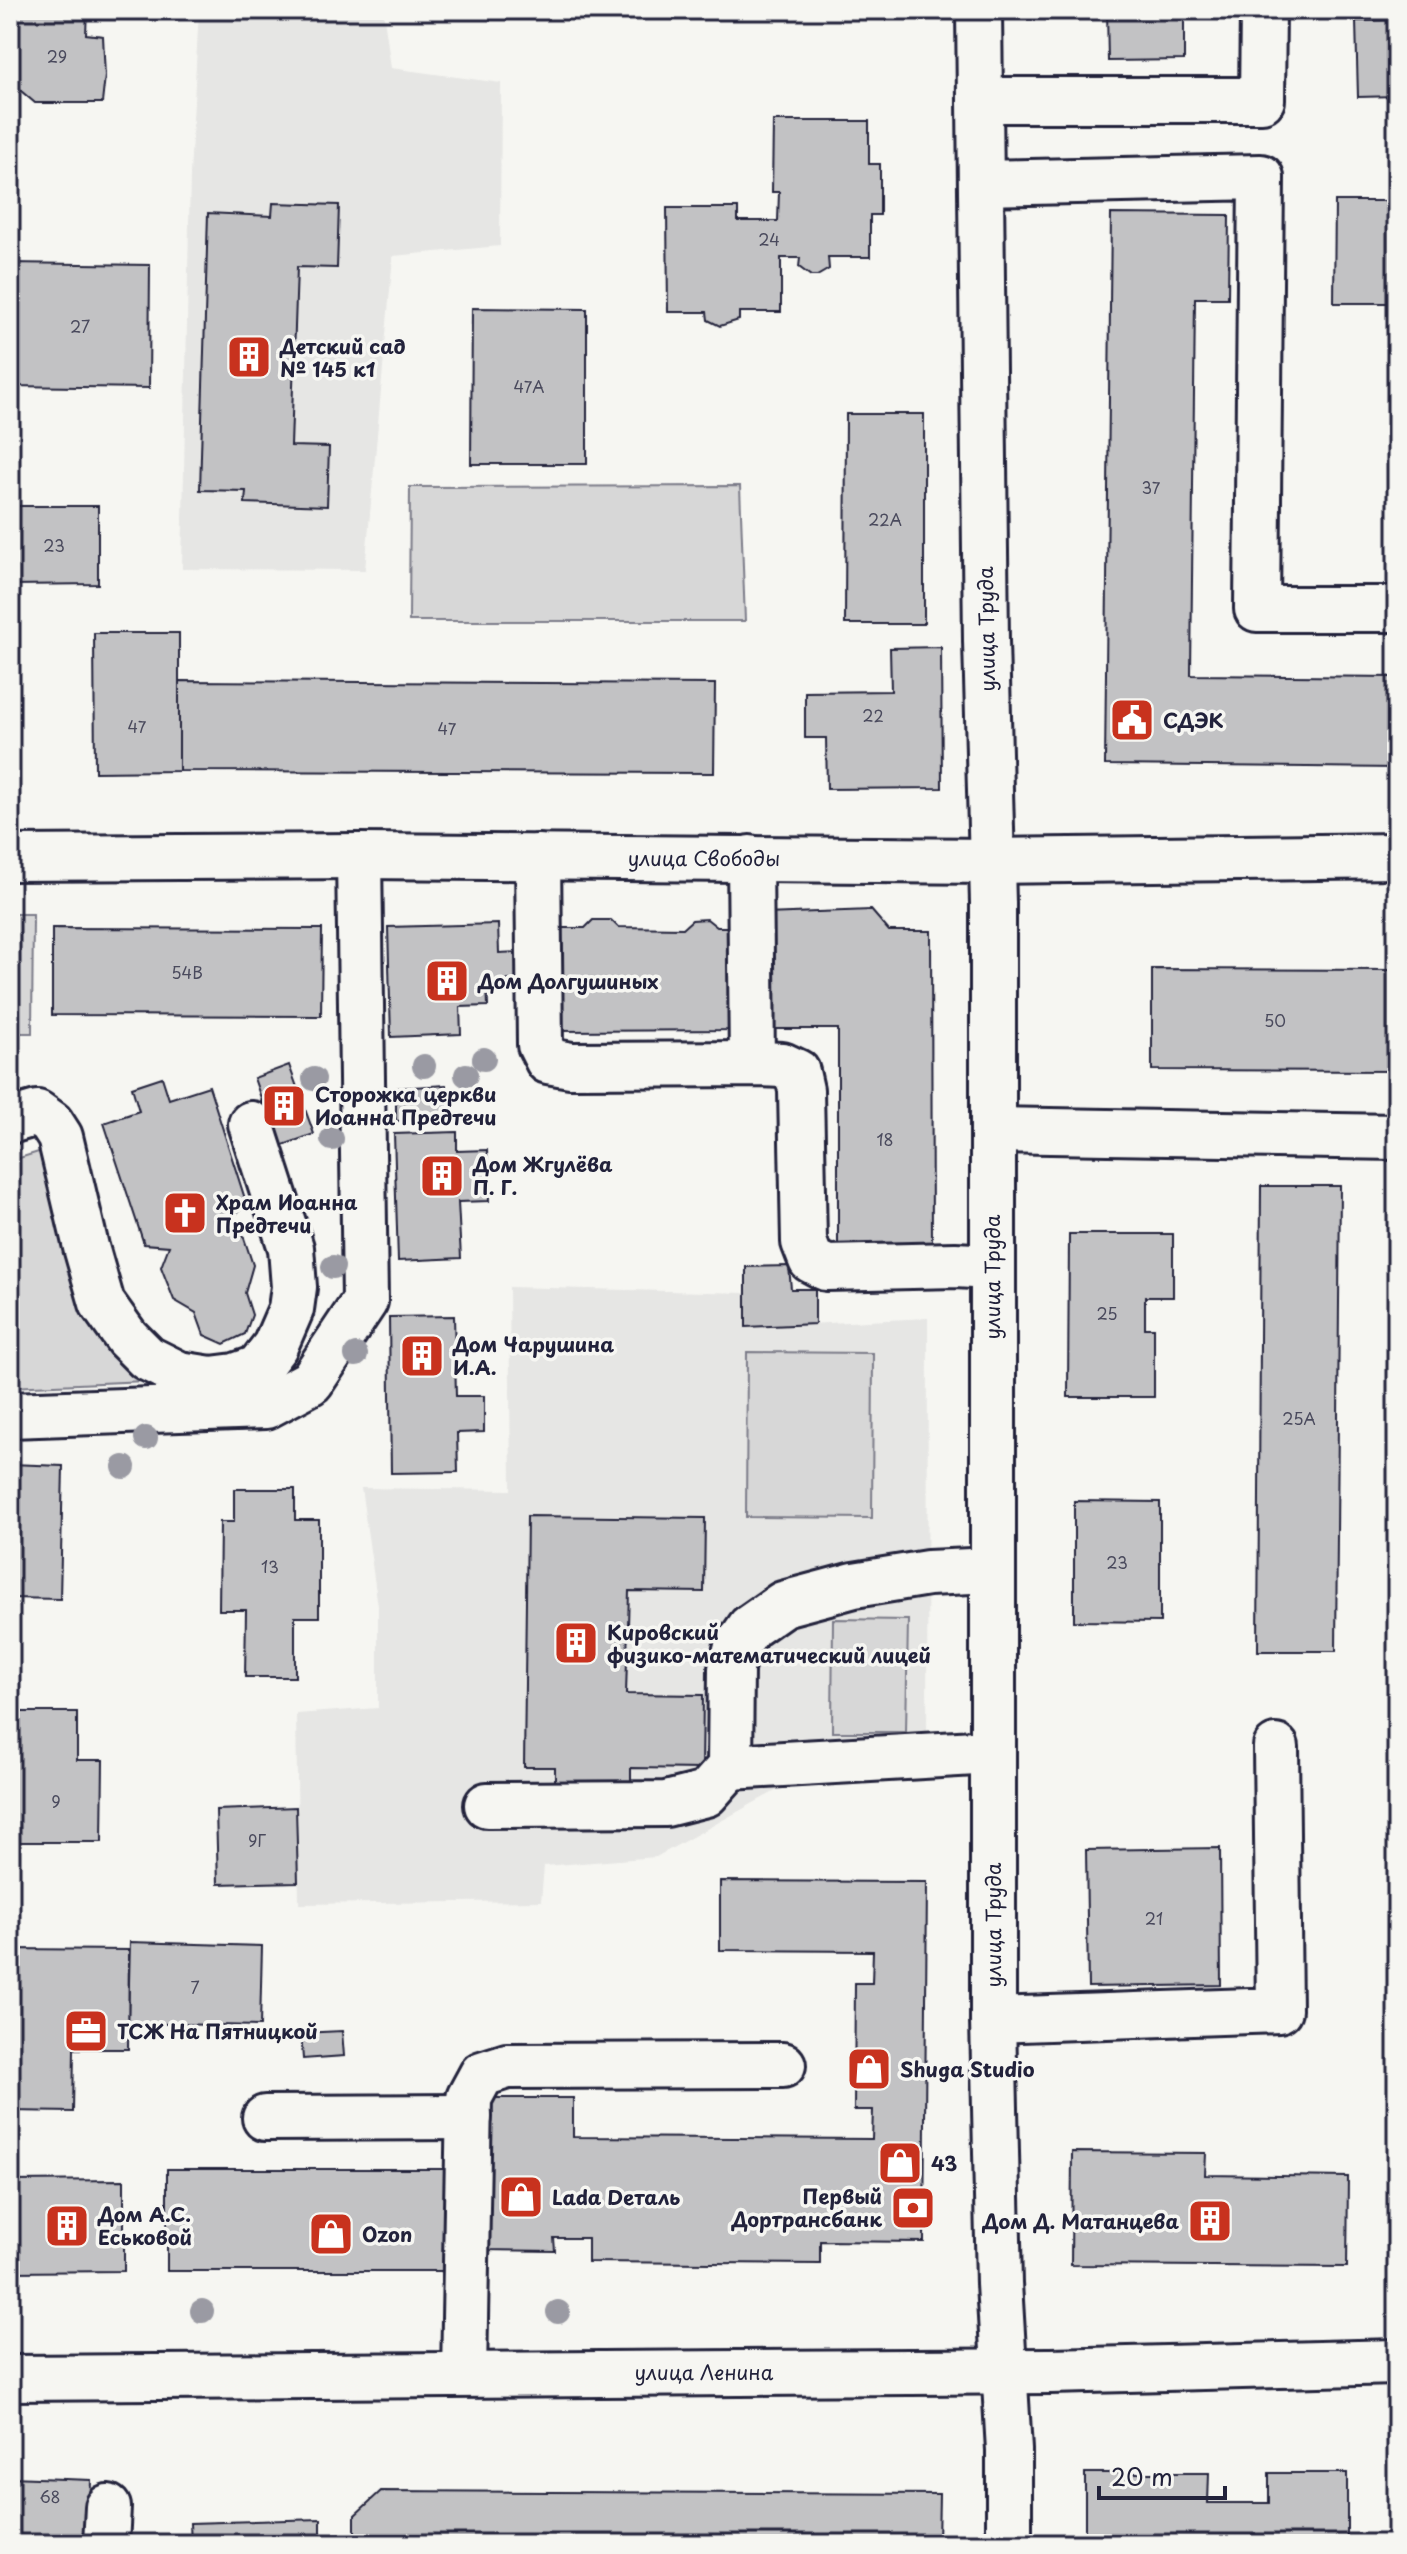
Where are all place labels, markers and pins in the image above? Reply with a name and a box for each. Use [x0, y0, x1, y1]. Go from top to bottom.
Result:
place label: Детский сад № 145 к1 [279, 331, 405, 384]
building icon: Детский сад № 145 к1 [225, 333, 273, 381]
public building icon: СДЭК [1108, 696, 1156, 744]
place label: СДЭК [1163, 705, 1224, 735]
building icon: Дом Долгушиных [423, 957, 471, 1005]
place label: Дом Долгушиных [477, 966, 659, 996]
place label: Сторожка церкви Иоанна Предтечи [315, 1079, 497, 1132]
building icon: Сторожка церкви Иоанна Предтечи [260, 1082, 308, 1130]
place label: Дом Жгулёва П. Г. [472, 1149, 613, 1202]
building icon: Дом Жгулёва П. Г. [418, 1152, 466, 1200]
place label: Храм Иоанна Предтечи [216, 1187, 358, 1240]
church icon: Храм Иоанна Предтечи [161, 1189, 209, 1237]
place label: Дом Чарушина И.А. [452, 1329, 614, 1382]
building icon: Дом Чарушина И.А. [398, 1332, 446, 1380]
place label: Кировский физико-математический лицей [607, 1617, 931, 1670]
building icon: Кировский физико-математический лицей [552, 1619, 600, 1667]
office icon: ТСЖ На Пятницкой [62, 2007, 110, 2055]
place label: ТСЖ На Пятницкой [117, 2016, 318, 2046]
shop icon: Shuga Studio [845, 2045, 893, 2093]
place label: Shuga Studio [900, 2054, 1035, 2084]
shop icon: 43 [876, 2139, 924, 2187]
place label: 43 [931, 2148, 957, 2178]
shop icon: Lada Dеталь [497, 2173, 545, 2221]
place label: Первый Дортрансбанк [731, 2181, 882, 2234]
place label: Lada Dеталь [552, 2182, 680, 2212]
bank icon: Первый Дортрансбанк [889, 2184, 937, 2232]
building icon: Дом Д. Матанцева [1186, 2197, 1234, 2245]
place label: Дом А.С. Еськовой [97, 2199, 192, 2252]
building icon: Дом А.С. Еськовой [43, 2202, 91, 2250]
place label: Дом Д. Матанцева [982, 2206, 1179, 2236]
shop icon: Ozon [307, 2210, 355, 2258]
place label: Ozon [362, 2219, 412, 2249]

